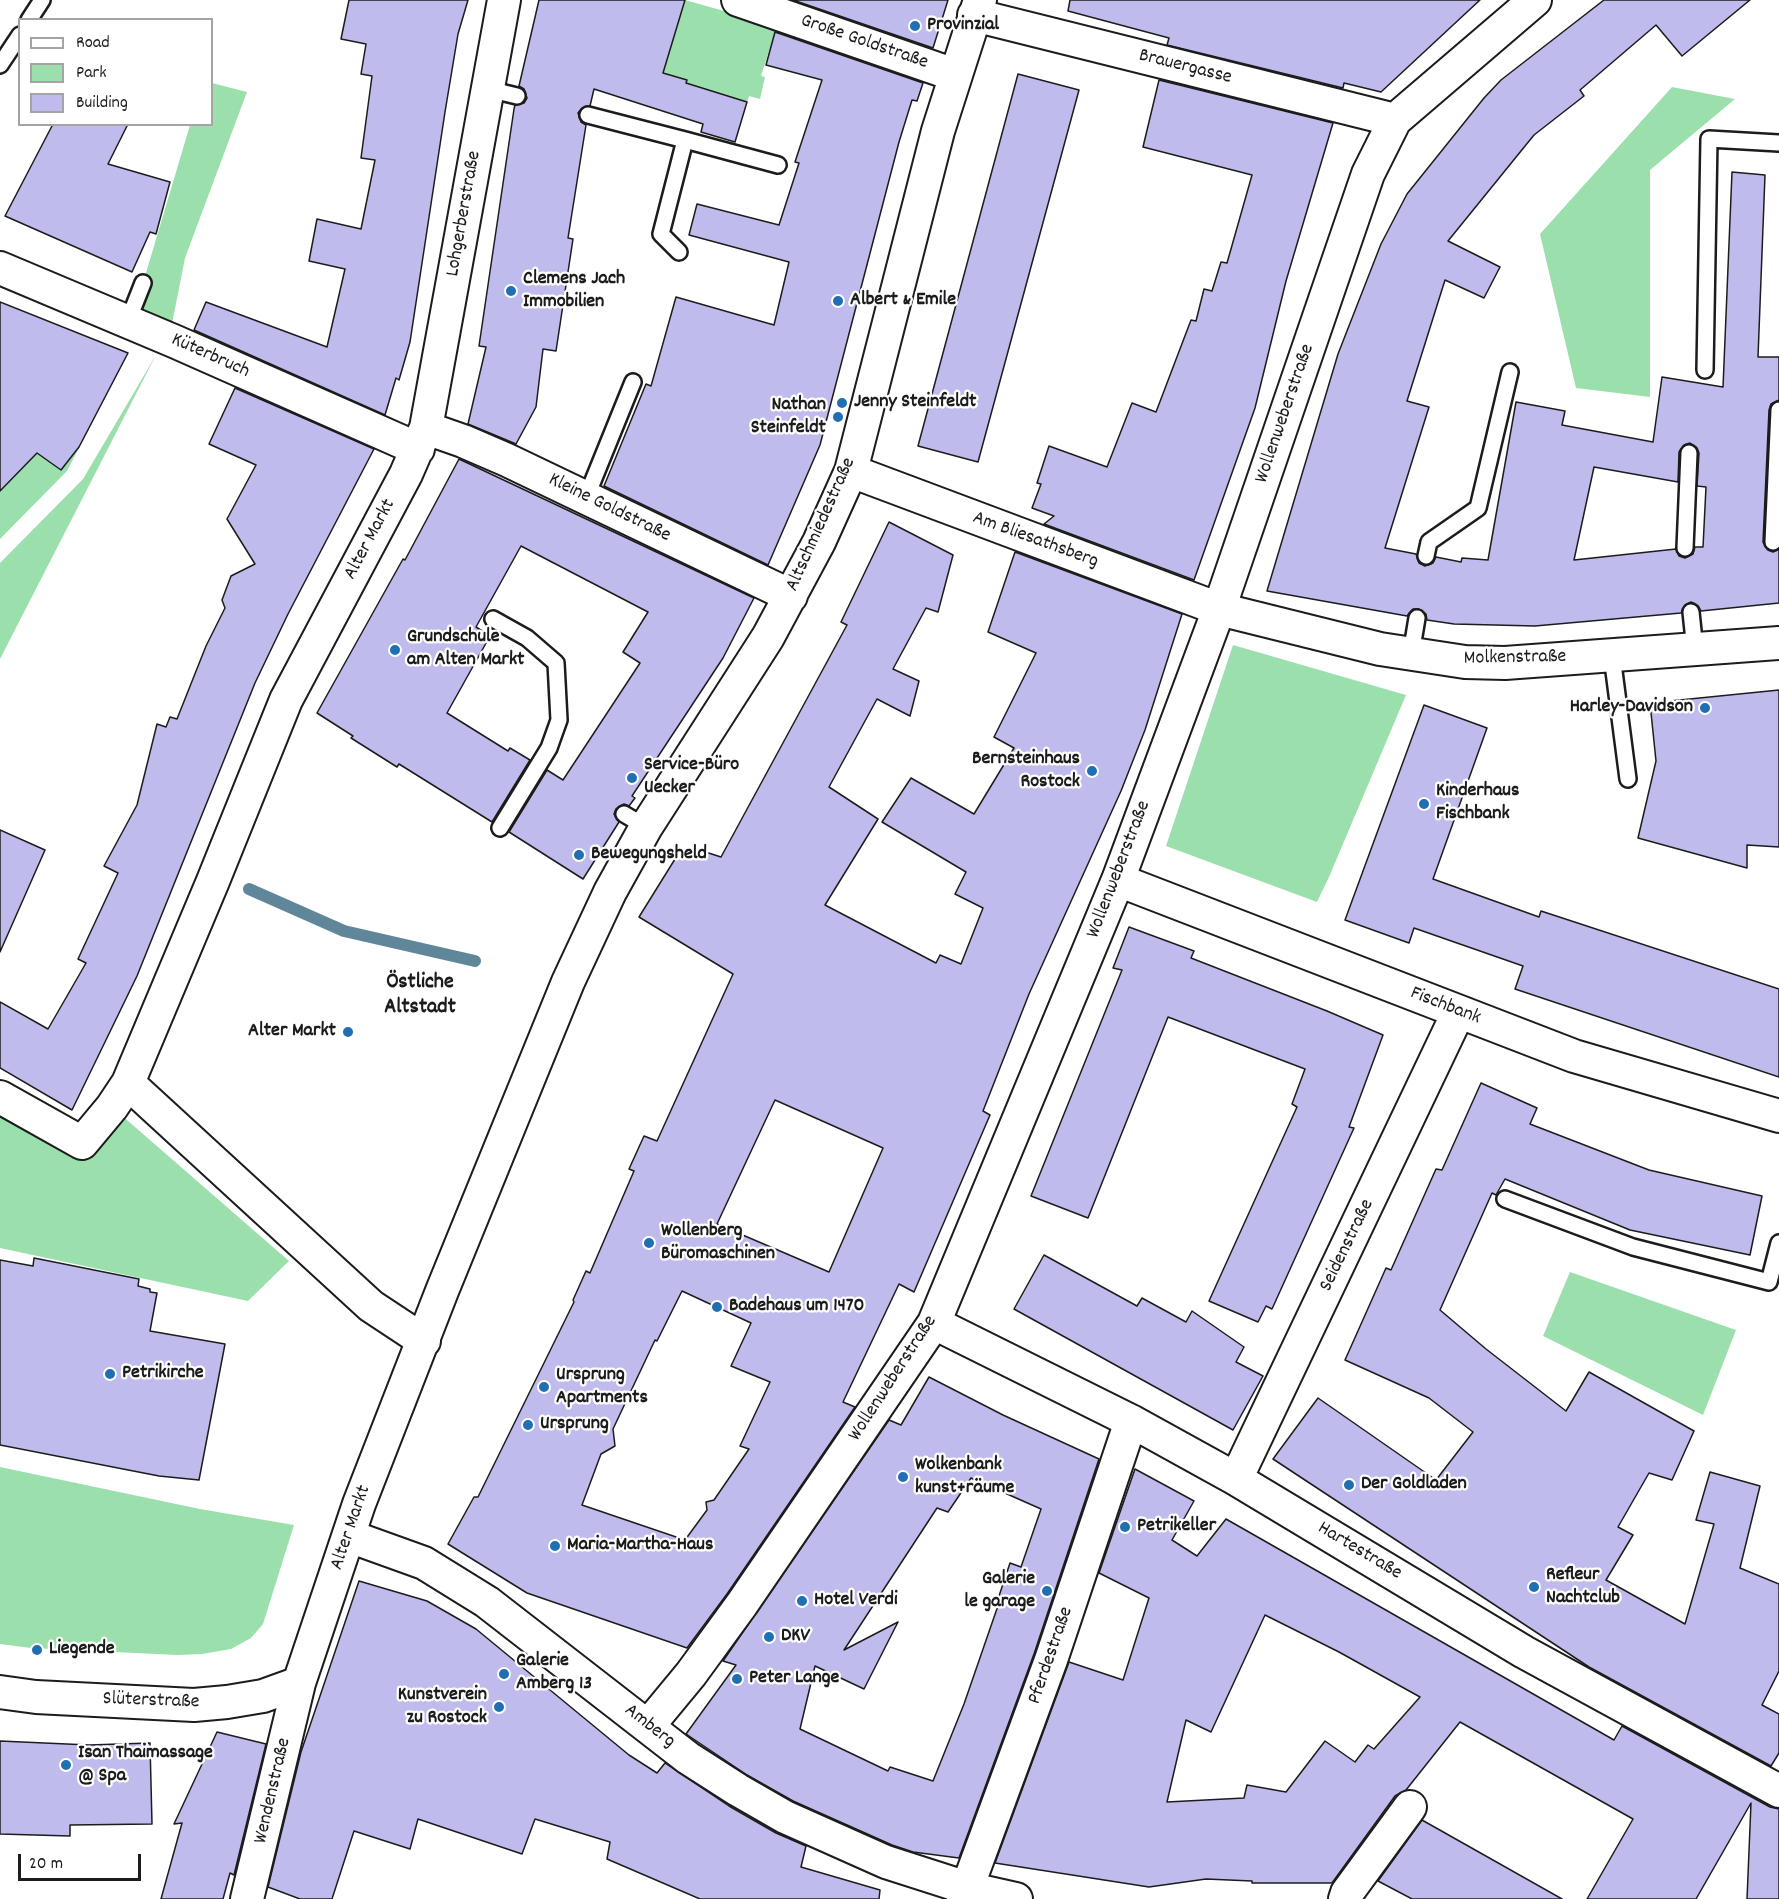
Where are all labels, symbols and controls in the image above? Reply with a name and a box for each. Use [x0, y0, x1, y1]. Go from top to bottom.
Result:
street label: Große Goldstraße [797, 10, 931, 76]
place label: Provinzial [927, 14, 999, 38]
legend [18, 18, 213, 126]
marker: Provinzial [908, 19, 922, 33]
text: Road [76, 31, 110, 56]
street label: Brauergasse [1136, 45, 1234, 91]
text: Park [76, 61, 107, 86]
text: Building [76, 91, 128, 116]
street label: Lohgerberstraße [442, 149, 488, 279]
place label: Clemens Jach Immobilien [523, 268, 625, 315]
marker: Clemens Jach Immobilien [504, 284, 518, 298]
place label: Albert & Emile [850, 289, 956, 313]
marker: Albert & Emile [831, 294, 845, 308]
street label: Küterbruch [167, 329, 253, 385]
street label: Wollenweberstraße [1251, 341, 1321, 487]
place label: Jenny Steinfeldt [854, 391, 976, 415]
place label: Nathan Steinfeldt [751, 394, 826, 441]
marker: Jenny Steinfeldt [835, 396, 849, 410]
marker: Nathan Steinfeldt [831, 410, 845, 424]
street label: Altschmiedestraße [782, 454, 862, 596]
street label: Kleine Goldstraße [544, 469, 674, 549]
street label: Alter Markt [340, 496, 402, 584]
street label: Am Bliesathsberg [969, 507, 1101, 575]
place label: Grundschule am Alten Markt [407, 626, 524, 673]
marker: Grundschule am Alten Markt [388, 643, 402, 657]
street label: Molkenstraße [1464, 646, 1566, 672]
place label: Harley-Davidson [1570, 696, 1693, 720]
marker: Harley-Davidson [1698, 701, 1712, 715]
place label: Bernsteinhaus Rostock [972, 748, 1080, 795]
place label: Service-Büro Uecker [644, 754, 739, 801]
marker: Bernsteinhaus Rostock [1085, 764, 1099, 778]
marker: Service-Büro Uecker [625, 771, 639, 785]
place label: Kinderhaus Fischbank [1436, 780, 1519, 827]
marker: Kinderhaus Fischbank [1417, 797, 1431, 811]
street label: Wollenweberstraße [1083, 798, 1157, 942]
place label: Bewegungsheld [591, 843, 707, 867]
marker: Bewegungsheld [572, 848, 586, 862]
district label: Östliche Altstadt [384, 971, 456, 1022]
street label: Fischbank [1406, 983, 1484, 1031]
place label: Alter Markt [248, 1020, 336, 1044]
marker: Alter Markt [341, 1025, 355, 1039]
street label: Seidenstraße [1315, 1196, 1381, 1296]
place label: Wollenberg Büromaschinen [661, 1220, 775, 1267]
marker: Wollenberg Büromaschinen [642, 1236, 656, 1250]
place label: Badehaus um 1470 [729, 1295, 864, 1319]
marker: Badehaus um 1470 [710, 1300, 724, 1314]
street label: Wollenweberstraße [844, 1311, 944, 1447]
place label: Petrikirche [122, 1362, 204, 1386]
place label: Ursprung Apartments [556, 1364, 648, 1411]
marker: Petrikirche [103, 1367, 117, 1381]
marker: Ursprung Apartments [537, 1380, 551, 1394]
place label: Ursprung [540, 1413, 609, 1437]
marker: Ursprung [521, 1418, 535, 1432]
place label: Wolkenbank kunst+räume [915, 1454, 1014, 1501]
marker: Wolkenbank kunst+räume [896, 1470, 910, 1484]
place label: Der Goldladen [1361, 1473, 1467, 1497]
marker: Der Goldladen [1342, 1478, 1356, 1492]
street label: Alter Markt [326, 1483, 378, 1573]
place label: Petrikeller [1137, 1515, 1216, 1539]
street label: Hartestraße [1312, 1517, 1406, 1587]
marker: Petrikeller [1118, 1520, 1132, 1534]
place label: Maria-Martha-Haus [567, 1534, 713, 1558]
marker: Maria-Martha-Haus [548, 1539, 562, 1553]
place label: Refleur Nachtclub [1546, 1564, 1620, 1611]
place label: Galerie le garage [964, 1568, 1035, 1615]
marker: Refleur Nachtclub [1527, 1580, 1541, 1594]
marker: Galerie le garage [1040, 1584, 1054, 1598]
place label: Hotel Verdi [814, 1589, 898, 1613]
marker: Hotel Verdi [795, 1594, 809, 1608]
street label: Pferdestraße [1024, 1604, 1080, 1708]
place label: DKV [781, 1625, 810, 1649]
marker: DKV [762, 1630, 776, 1644]
place label: Liegende [49, 1638, 115, 1662]
marker: Liegende [30, 1643, 44, 1657]
place label: Galerie Amberg 13 [516, 1650, 592, 1697]
marker: Galerie Amberg 13 [497, 1667, 511, 1681]
place label: Peter Lange [749, 1667, 839, 1691]
marker: Peter Lange [730, 1672, 744, 1686]
place label: Kunstverein zu Rostock [398, 1684, 487, 1731]
street label: Slüterstraße [102, 1688, 200, 1716]
marker: Kunstverein zu Rostock [492, 1700, 506, 1714]
street label: Amberg [619, 1700, 679, 1754]
street label: Wendenstraße [250, 1736, 298, 1846]
place label: Isan Thaimassage @ Spa [78, 1742, 213, 1789]
marker: Isan Thaimassage @ Spa [59, 1758, 73, 1772]
scale bar [21, 1842, 144, 1880]
text: 20 m [29, 1852, 63, 1877]

